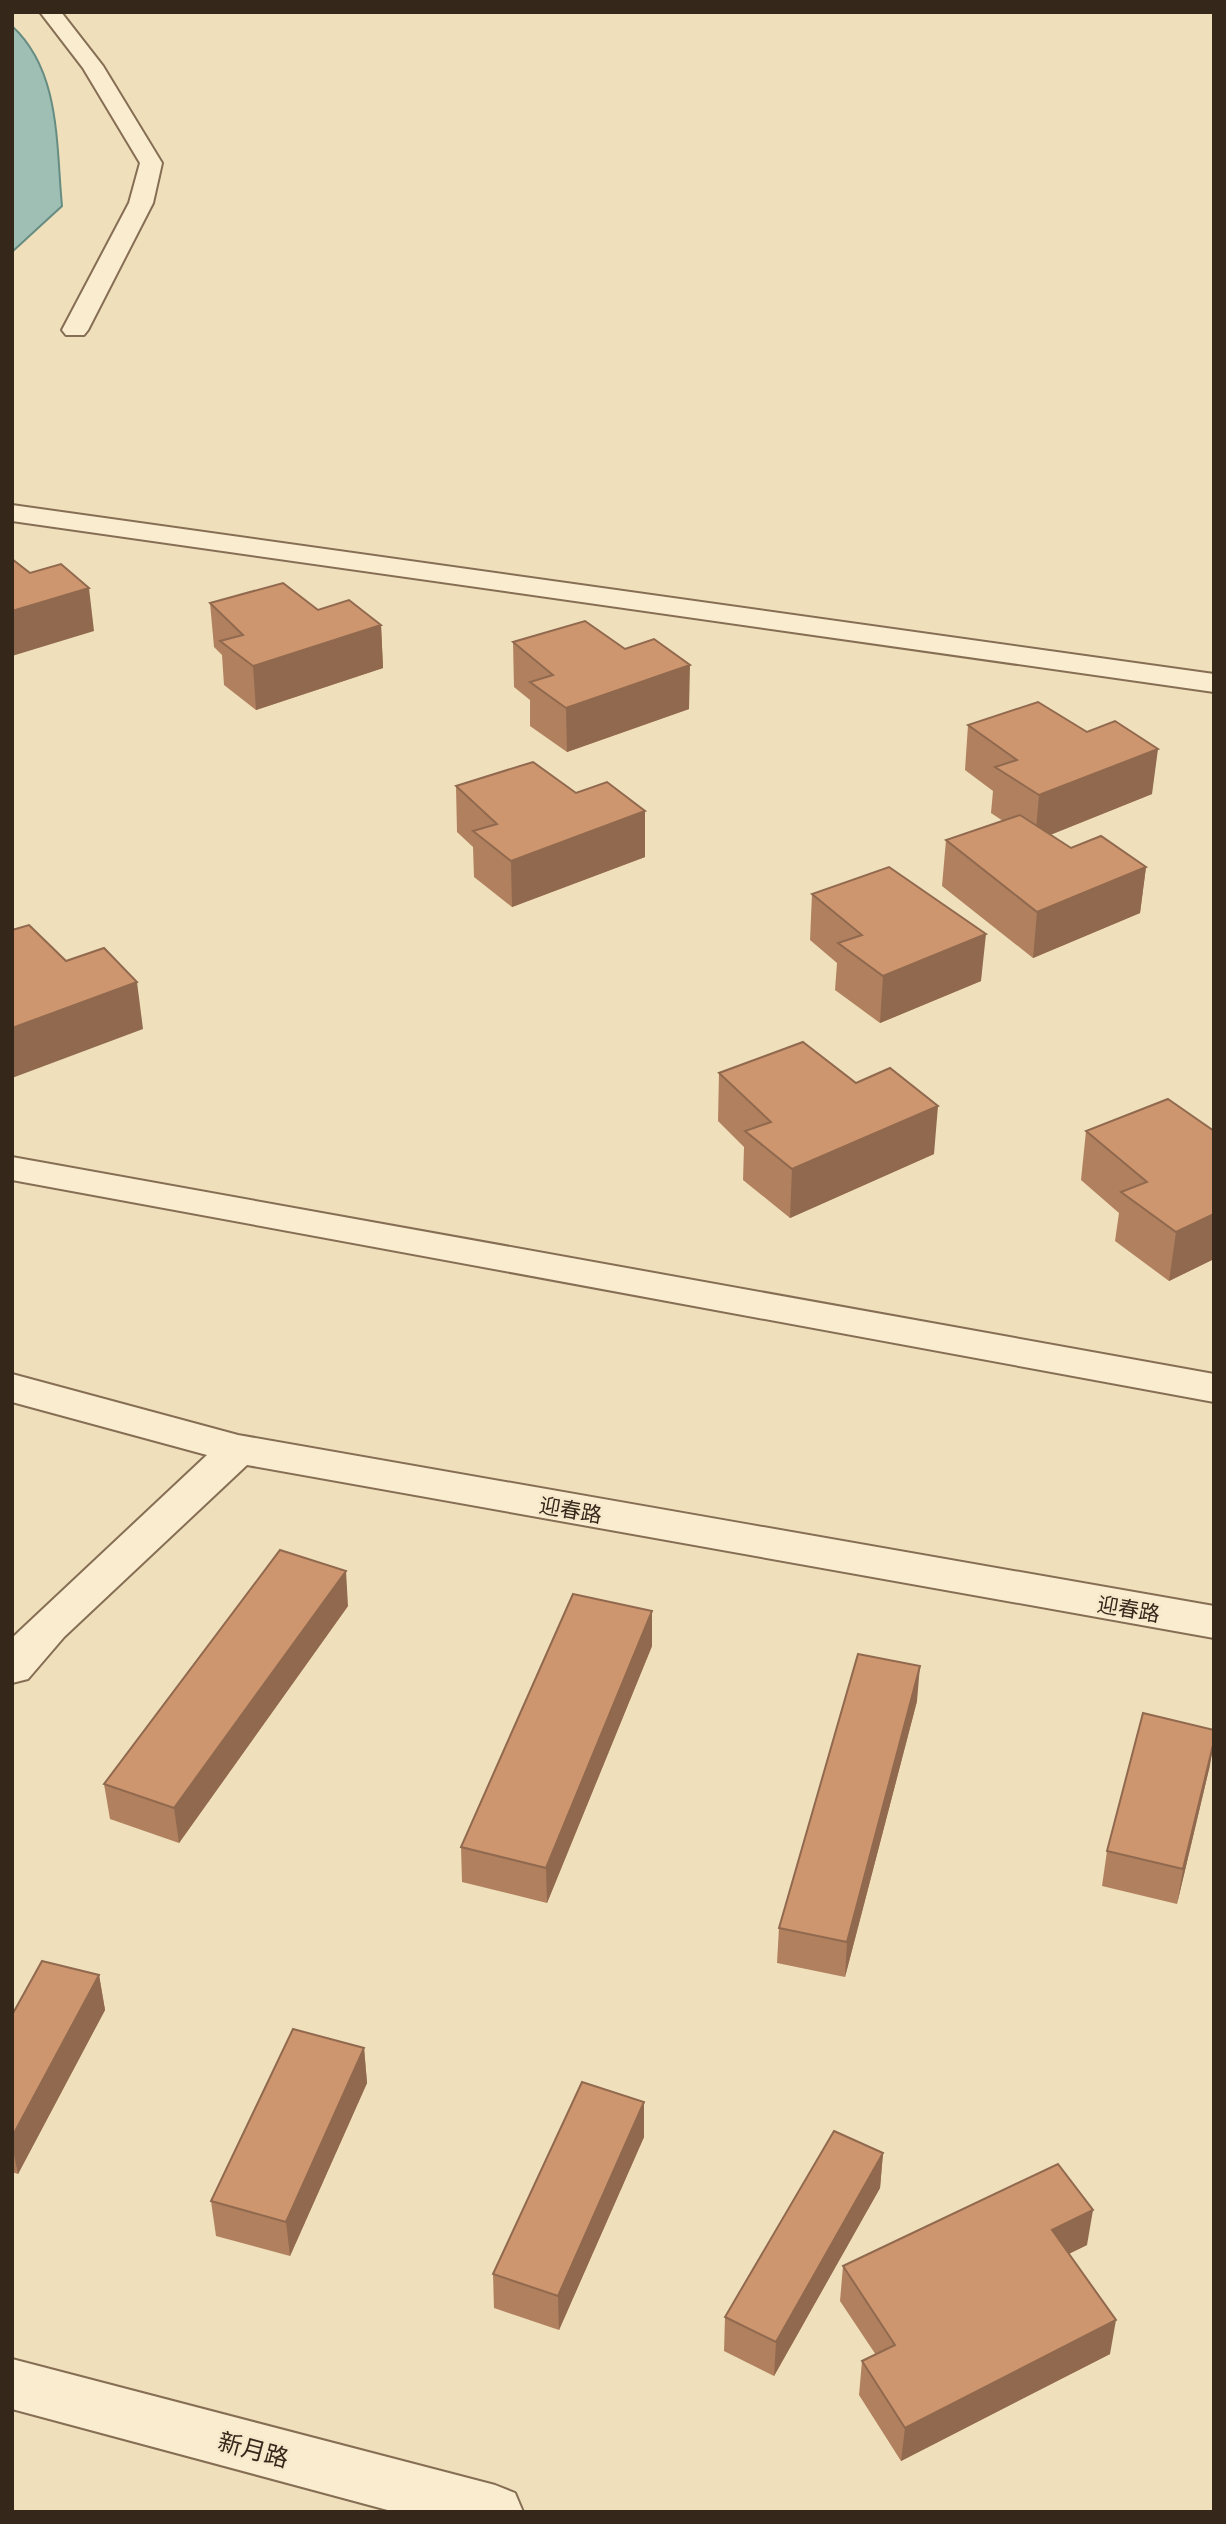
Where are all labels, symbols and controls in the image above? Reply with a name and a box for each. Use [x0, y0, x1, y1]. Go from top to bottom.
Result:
street label: 迎春路 [537, 1487, 605, 1529]
street label: 迎春路 [1095, 1586, 1163, 1628]
street label: 新月路 [215, 2422, 293, 2474]

